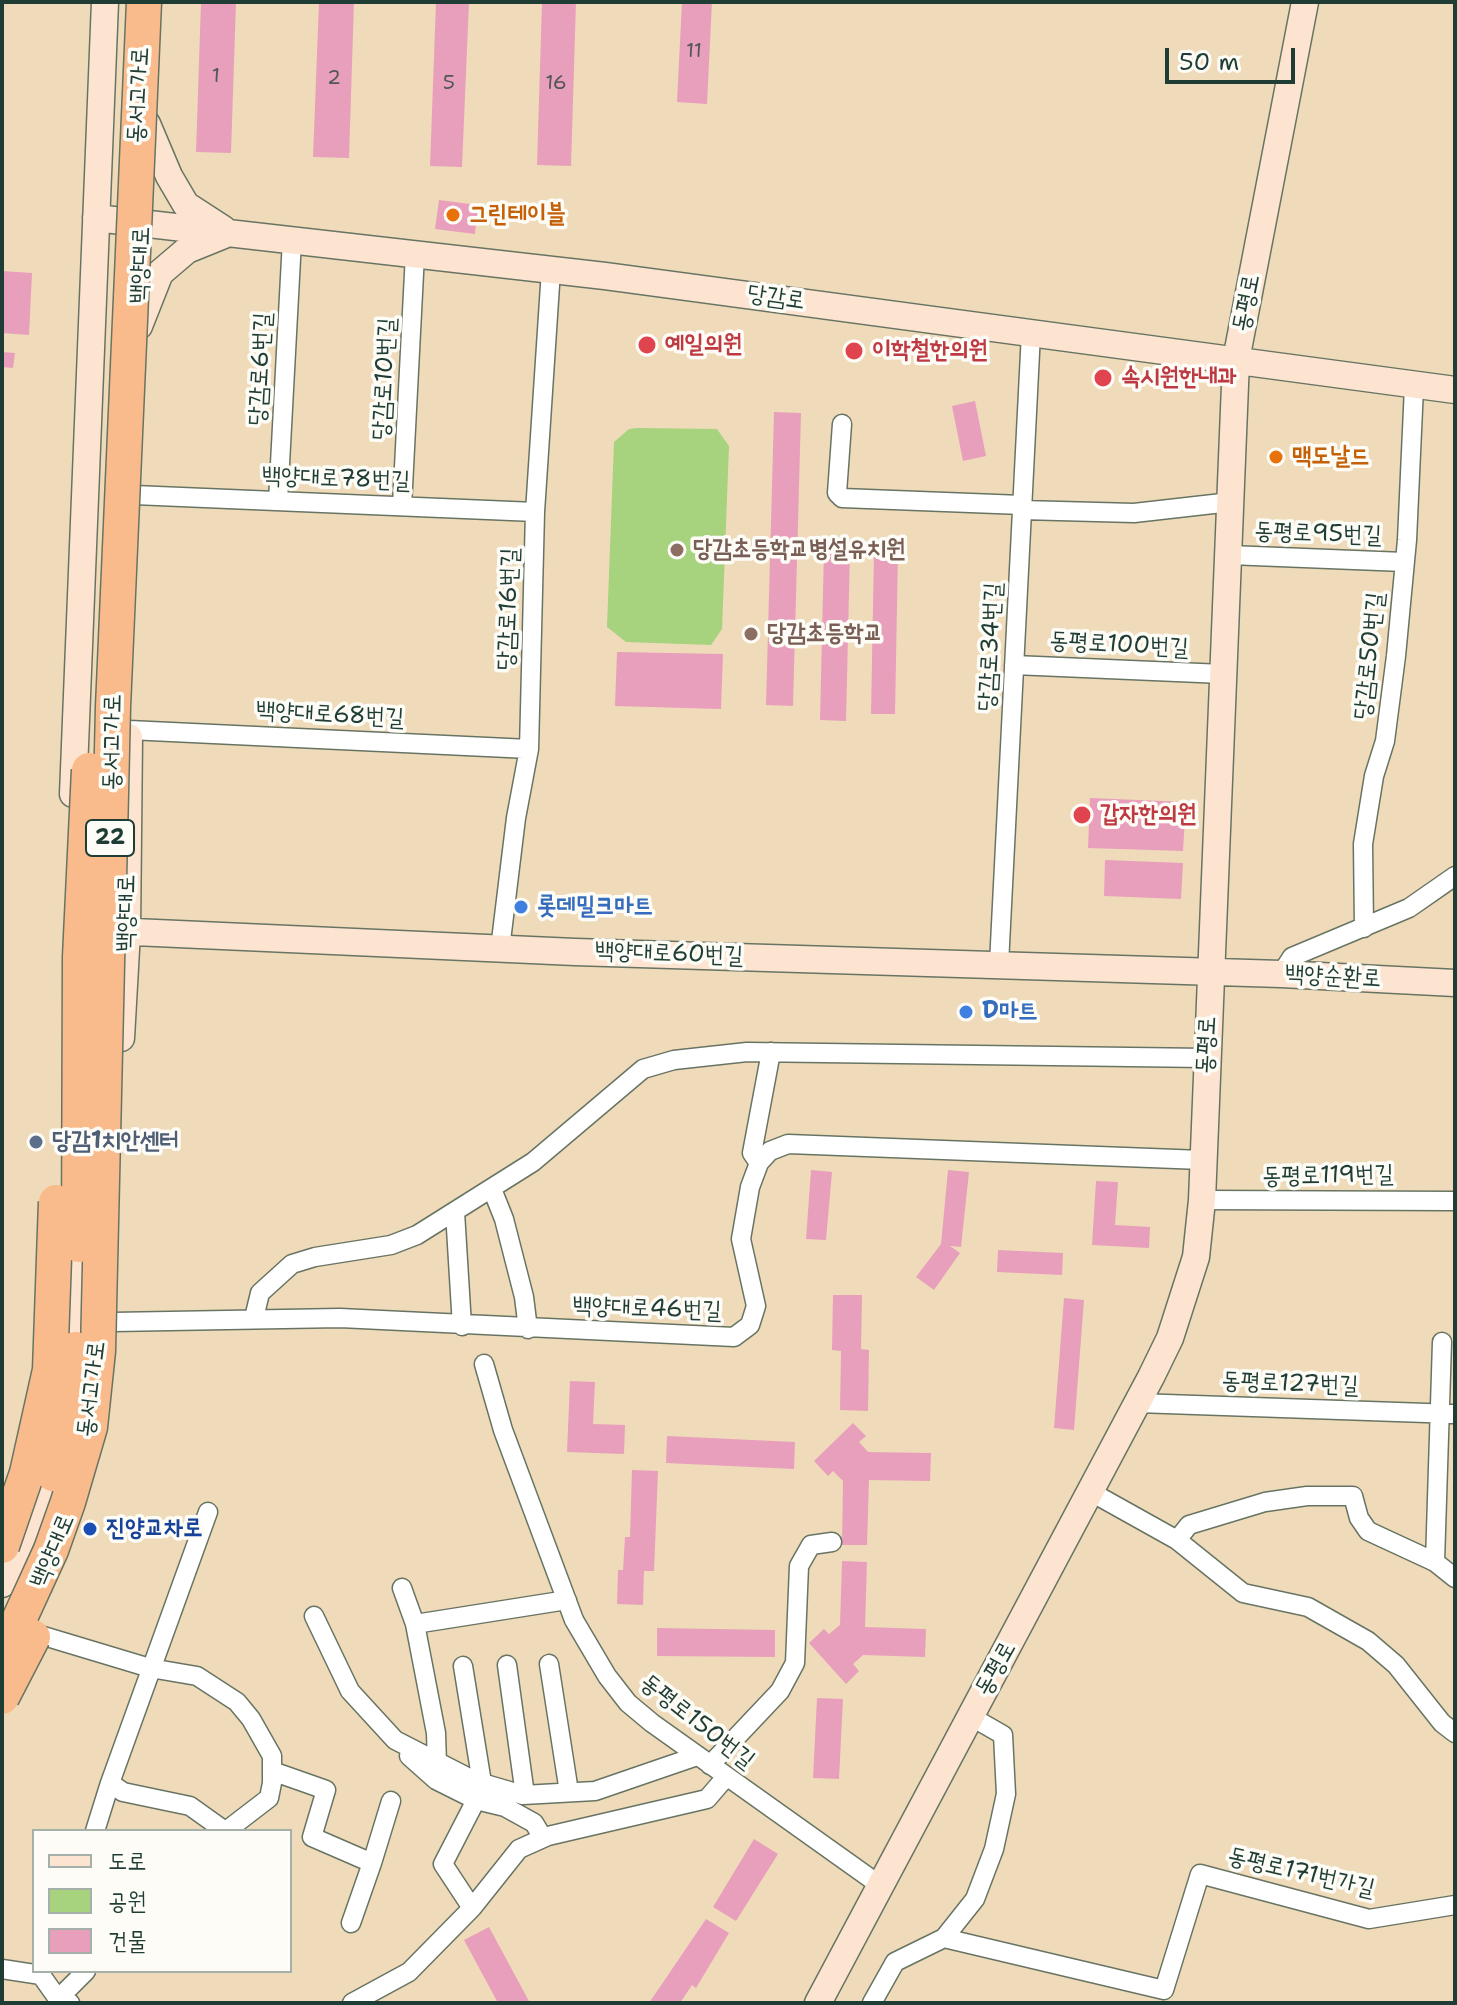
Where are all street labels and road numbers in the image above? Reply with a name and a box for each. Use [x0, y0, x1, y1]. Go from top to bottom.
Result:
street label: 동서고가로 [122, 46, 156, 144]
street label: 백양대로 [125, 226, 157, 304]
street label: 동평로 [1227, 272, 1267, 334]
street label: 당감로 [745, 280, 807, 316]
street label: 당감로6번길 [244, 312, 278, 426]
street label: 당감로10번길 [367, 317, 403, 441]
street label: 백양대로78번길 [261, 462, 411, 496]
street label: 동평로95번길 [1254, 517, 1382, 551]
street label: 당감로16번길 [492, 547, 526, 671]
street label: 당감로34번길 [973, 582, 1009, 712]
street label: 당감로50번길 [1349, 591, 1391, 721]
street label: 동평로100번길 [1049, 627, 1189, 663]
street label: 동서고가로 [98, 693, 128, 791]
street label: 백양대로68번길 [255, 697, 405, 733]
road number: 22 [86, 820, 134, 856]
street label: 백양대로 [112, 874, 142, 952]
street label: 백양대로60번길 [594, 937, 744, 971]
street label: 백양순환로 [1284, 960, 1382, 994]
street label: 동평로 [1191, 1015, 1223, 1075]
street label: 동평로119번길 [1262, 1160, 1394, 1192]
street label: 백양대로46번길 [572, 1292, 722, 1326]
street label: 동서고가로 [72, 1339, 112, 1439]
street label: 동평로127번길 [1221, 1367, 1359, 1401]
street label: 백양대로 [25, 1510, 81, 1592]
street label: 동평로 [969, 1637, 1023, 1701]
street label: 동평로150번길 [634, 1668, 760, 1776]
street label: 동평로171번가길 [1225, 1842, 1377, 1904]

